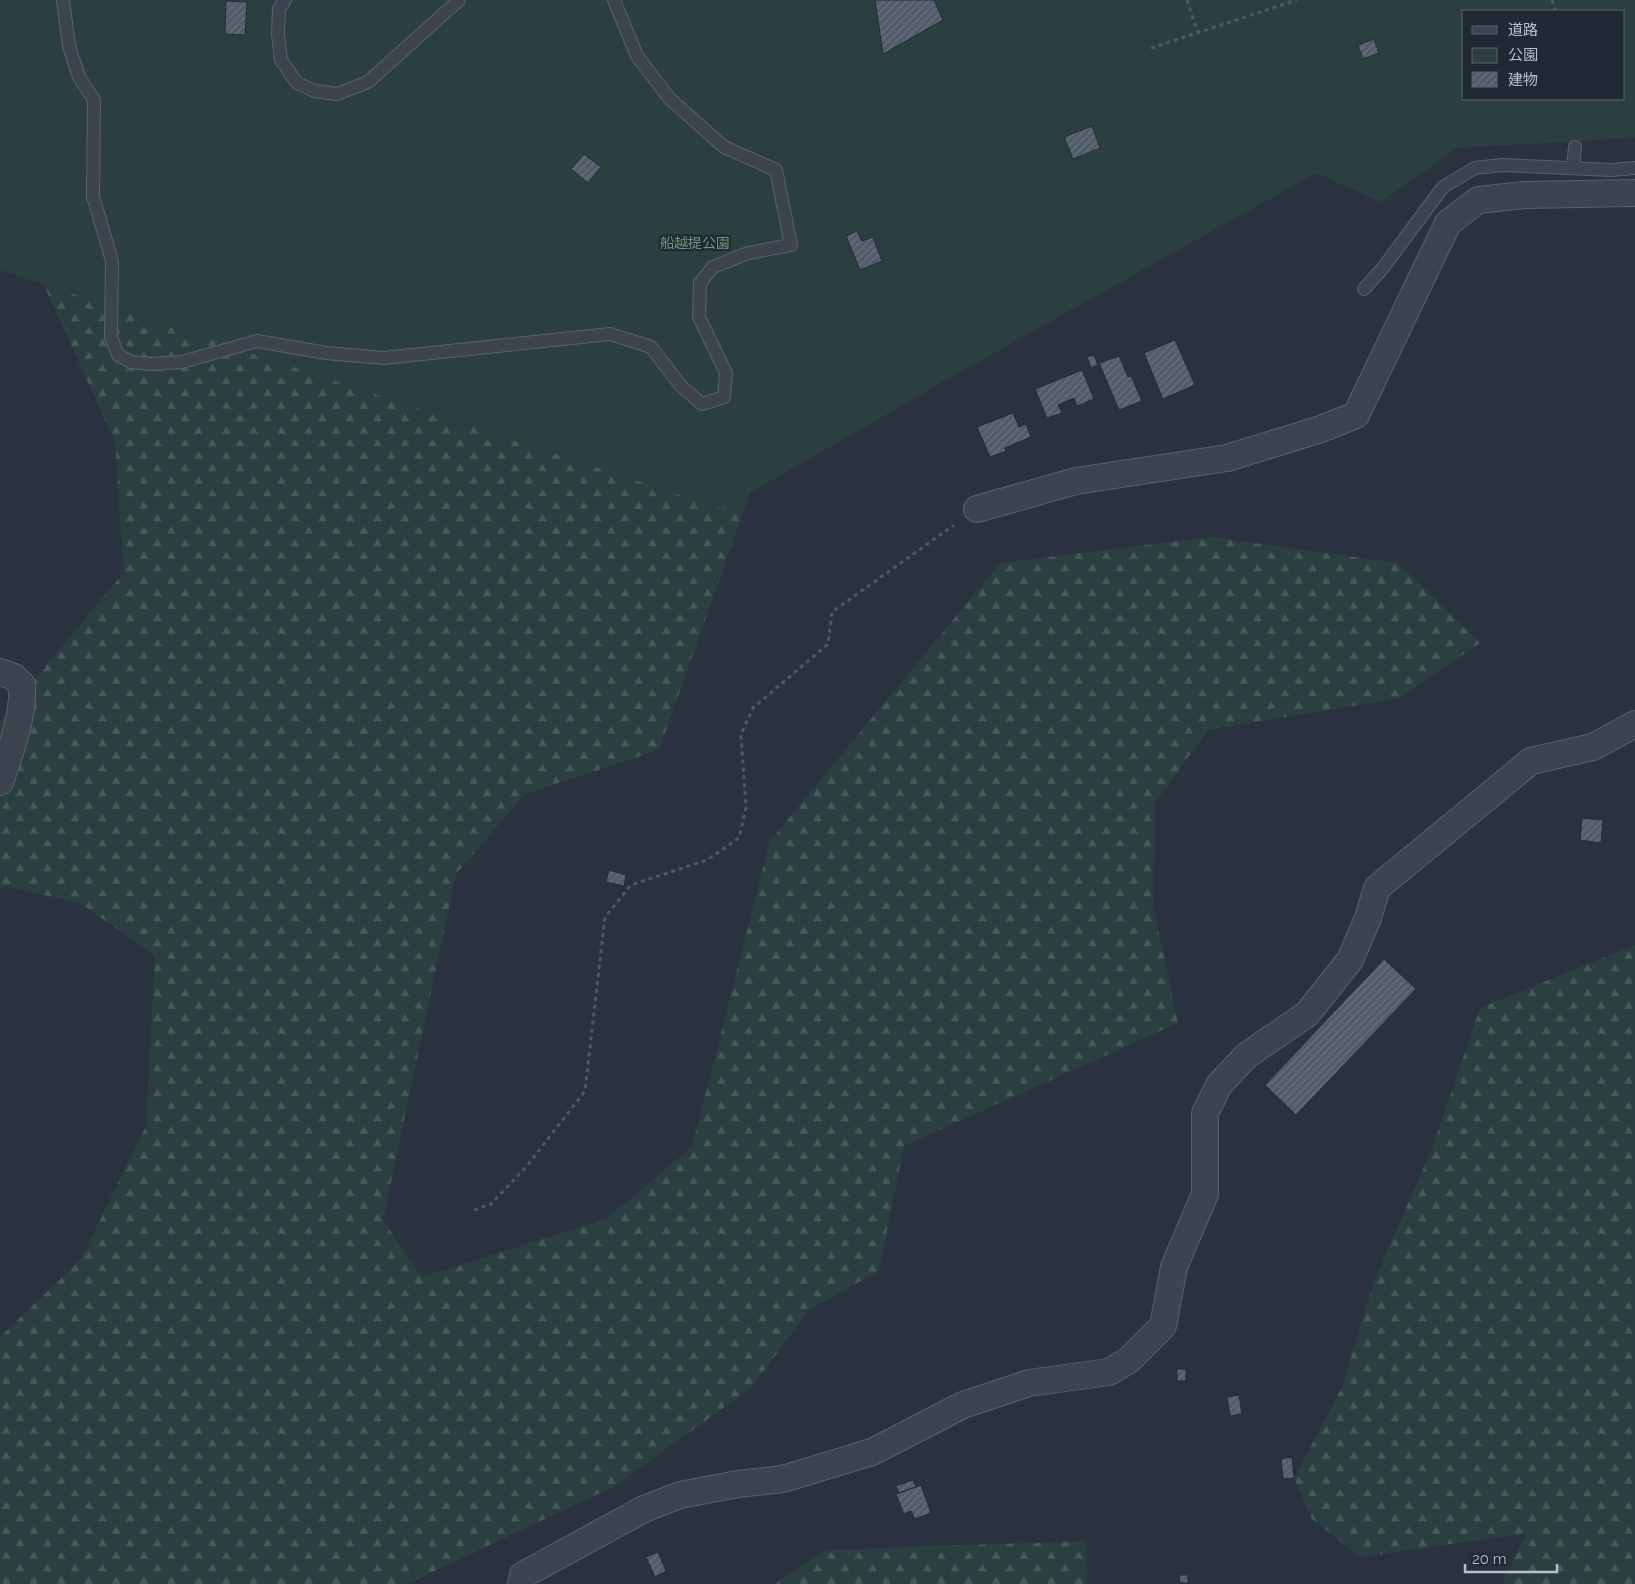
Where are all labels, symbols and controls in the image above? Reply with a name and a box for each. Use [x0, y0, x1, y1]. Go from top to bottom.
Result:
legend [1462, 10, 1625, 100]
text: 道路 [1508, 21, 1538, 39]
text: 公園 [1508, 46, 1538, 64]
text: 建物 [1508, 71, 1538, 89]
park label: 船越提公園 [660, 235, 730, 251]
scale bar [1465, 1542, 1558, 1574]
text: 20 m [1472, 1550, 1507, 1568]

